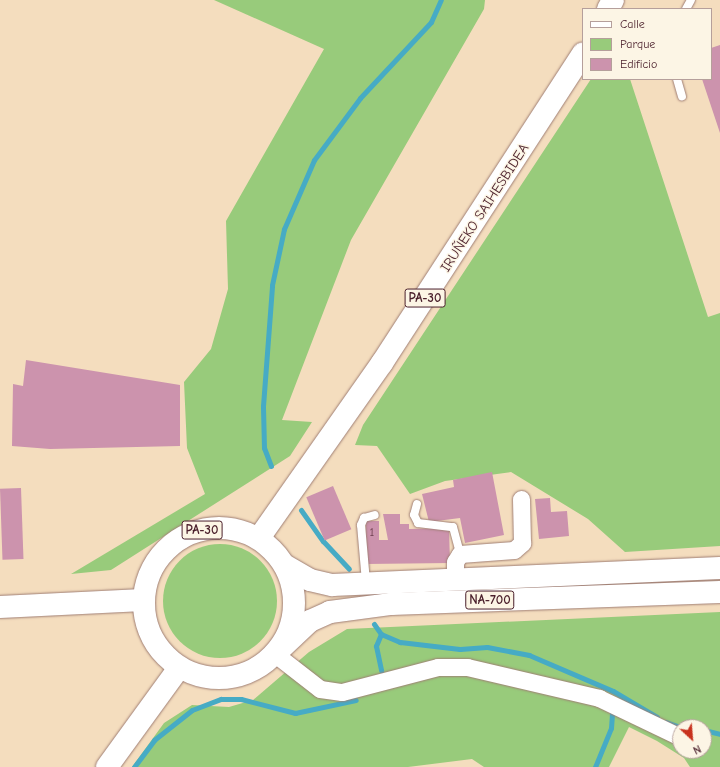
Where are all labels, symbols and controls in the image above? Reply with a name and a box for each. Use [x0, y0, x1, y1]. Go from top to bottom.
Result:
legend [582, 8, 712, 80]
text: Calle [620, 17, 645, 31]
text: Parque [620, 37, 655, 51]
text: Edificio [620, 57, 657, 71]
street label: IRUÑEKO SAIHESBIDEA [437, 141, 533, 275]
road number: PA-30 [404, 287, 446, 309]
road number: PA-30 [181, 519, 223, 541]
house number: 1 [370, 526, 374, 540]
road number: NA-700 [465, 589, 515, 611]
north arrow [672, 719, 712, 759]
text: N [691, 742, 703, 757]

